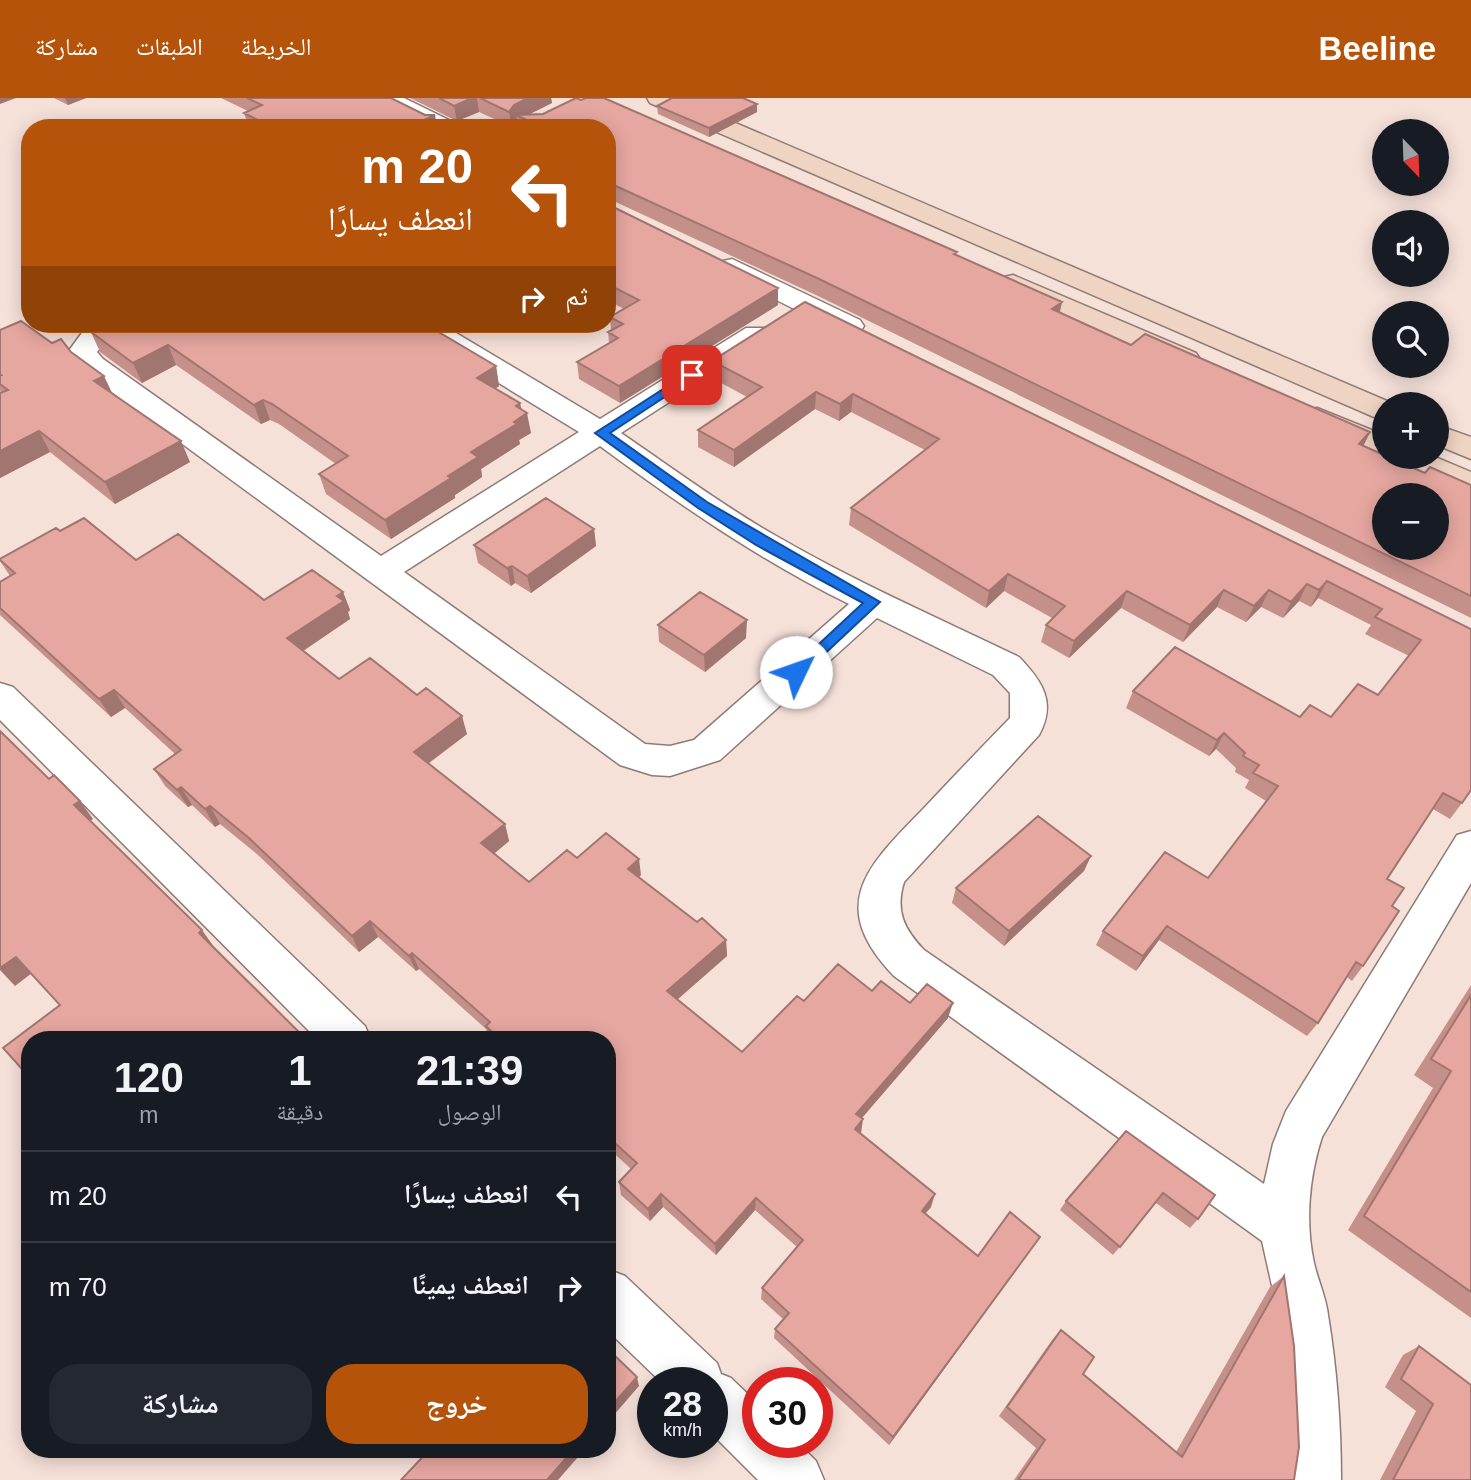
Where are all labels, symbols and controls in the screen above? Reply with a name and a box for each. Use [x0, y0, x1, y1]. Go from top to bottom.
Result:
text: Beeline [1319, 30, 1436, 67]
text: مشاركة [35, 33, 98, 60]
text: الطبقات [136, 33, 203, 60]
text: الخريطة [241, 33, 311, 60]
north arrow [1372, 119, 1449, 196]
map controls [1372, 119, 1449, 560]
text: 20 m [361, 139, 473, 193]
icon: left [497, 147, 588, 238]
text: انعطف يسارًا [328, 201, 473, 237]
button: sound [1372, 210, 1449, 287]
icon: right [513, 280, 551, 318]
text: ثم [565, 281, 588, 311]
button: search [1372, 301, 1449, 378]
pin [662, 345, 722, 405]
icon: arrive [673, 356, 711, 394]
button: + [1372, 392, 1449, 469]
button: − [1372, 483, 1449, 560]
position arrow [759, 635, 833, 709]
text: 1 [288, 1047, 312, 1094]
text: 21:39 [416, 1047, 523, 1094]
text: 120 [114, 1054, 184, 1101]
text: دقيقة [276, 1099, 323, 1125]
text: الوصول [438, 1099, 501, 1125]
text: m [139, 1102, 158, 1128]
icon: left [550, 1178, 588, 1216]
text: انعطف يسارًا [404, 1179, 529, 1209]
text: 20 m [49, 1181, 107, 1211]
icon: right [550, 1269, 588, 1307]
text: انعطف يمينًا [412, 1270, 529, 1300]
text: 70 m [49, 1272, 107, 1302]
button: مشاركة [49, 1364, 312, 1444]
button: خروج [326, 1364, 588, 1444]
speed limit sign: 30 [742, 1367, 833, 1458]
text: 28 [663, 1384, 702, 1423]
text: km/h [663, 1420, 702, 1440]

